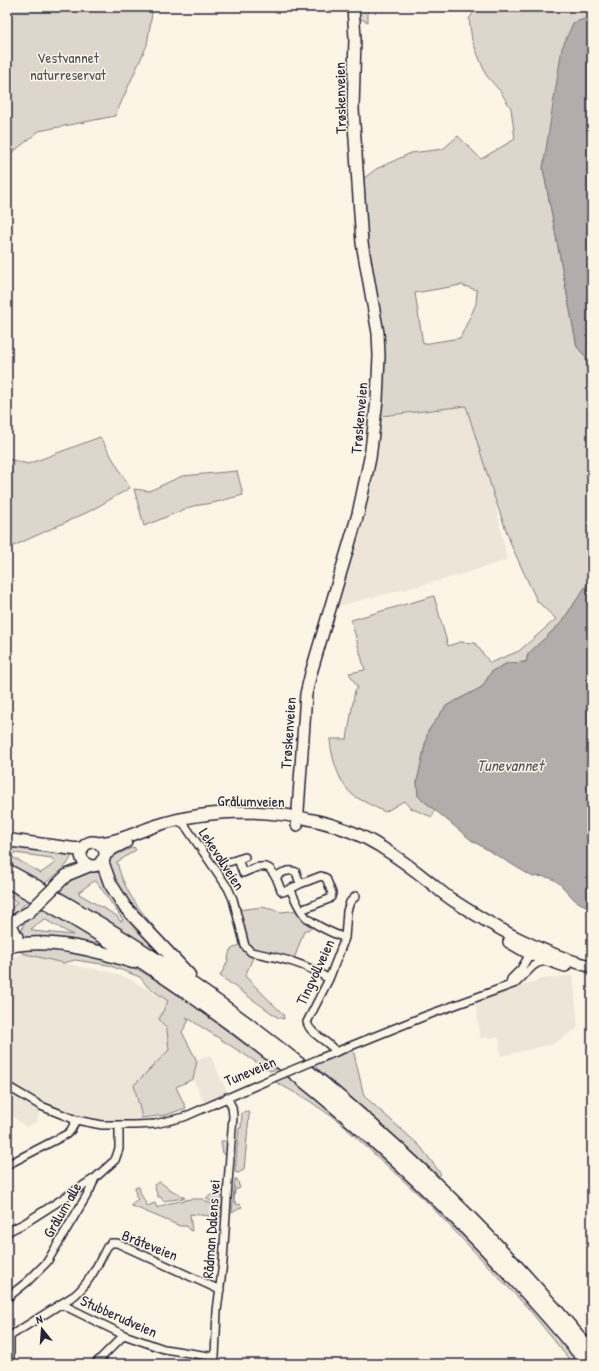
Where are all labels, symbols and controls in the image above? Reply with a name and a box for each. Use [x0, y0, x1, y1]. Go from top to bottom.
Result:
park label: Vestvannet naturreservat [30, 47, 107, 85]
street label: Trøskenveien [329, 62, 351, 134]
street label: Trøskenveien [345, 381, 373, 455]
street label: Trøskenveien [275, 696, 301, 770]
water label: Tunevannet [477, 754, 546, 776]
street label: Grålumveien [217, 790, 285, 812]
street label: Lekevollveien [194, 824, 250, 894]
street label: Tingvollveien [291, 935, 339, 1008]
street label: Tuneveien [221, 1051, 279, 1091]
street label: Grålum alle [38, 1178, 86, 1242]
street label: Rådman Dalens vei [197, 1179, 225, 1279]
street label: Bråteveien [119, 1224, 181, 1266]
street label: Stubberudveien [77, 1290, 161, 1342]
north arrow [22, 1309, 62, 1349]
text: N [34, 1312, 44, 1327]

